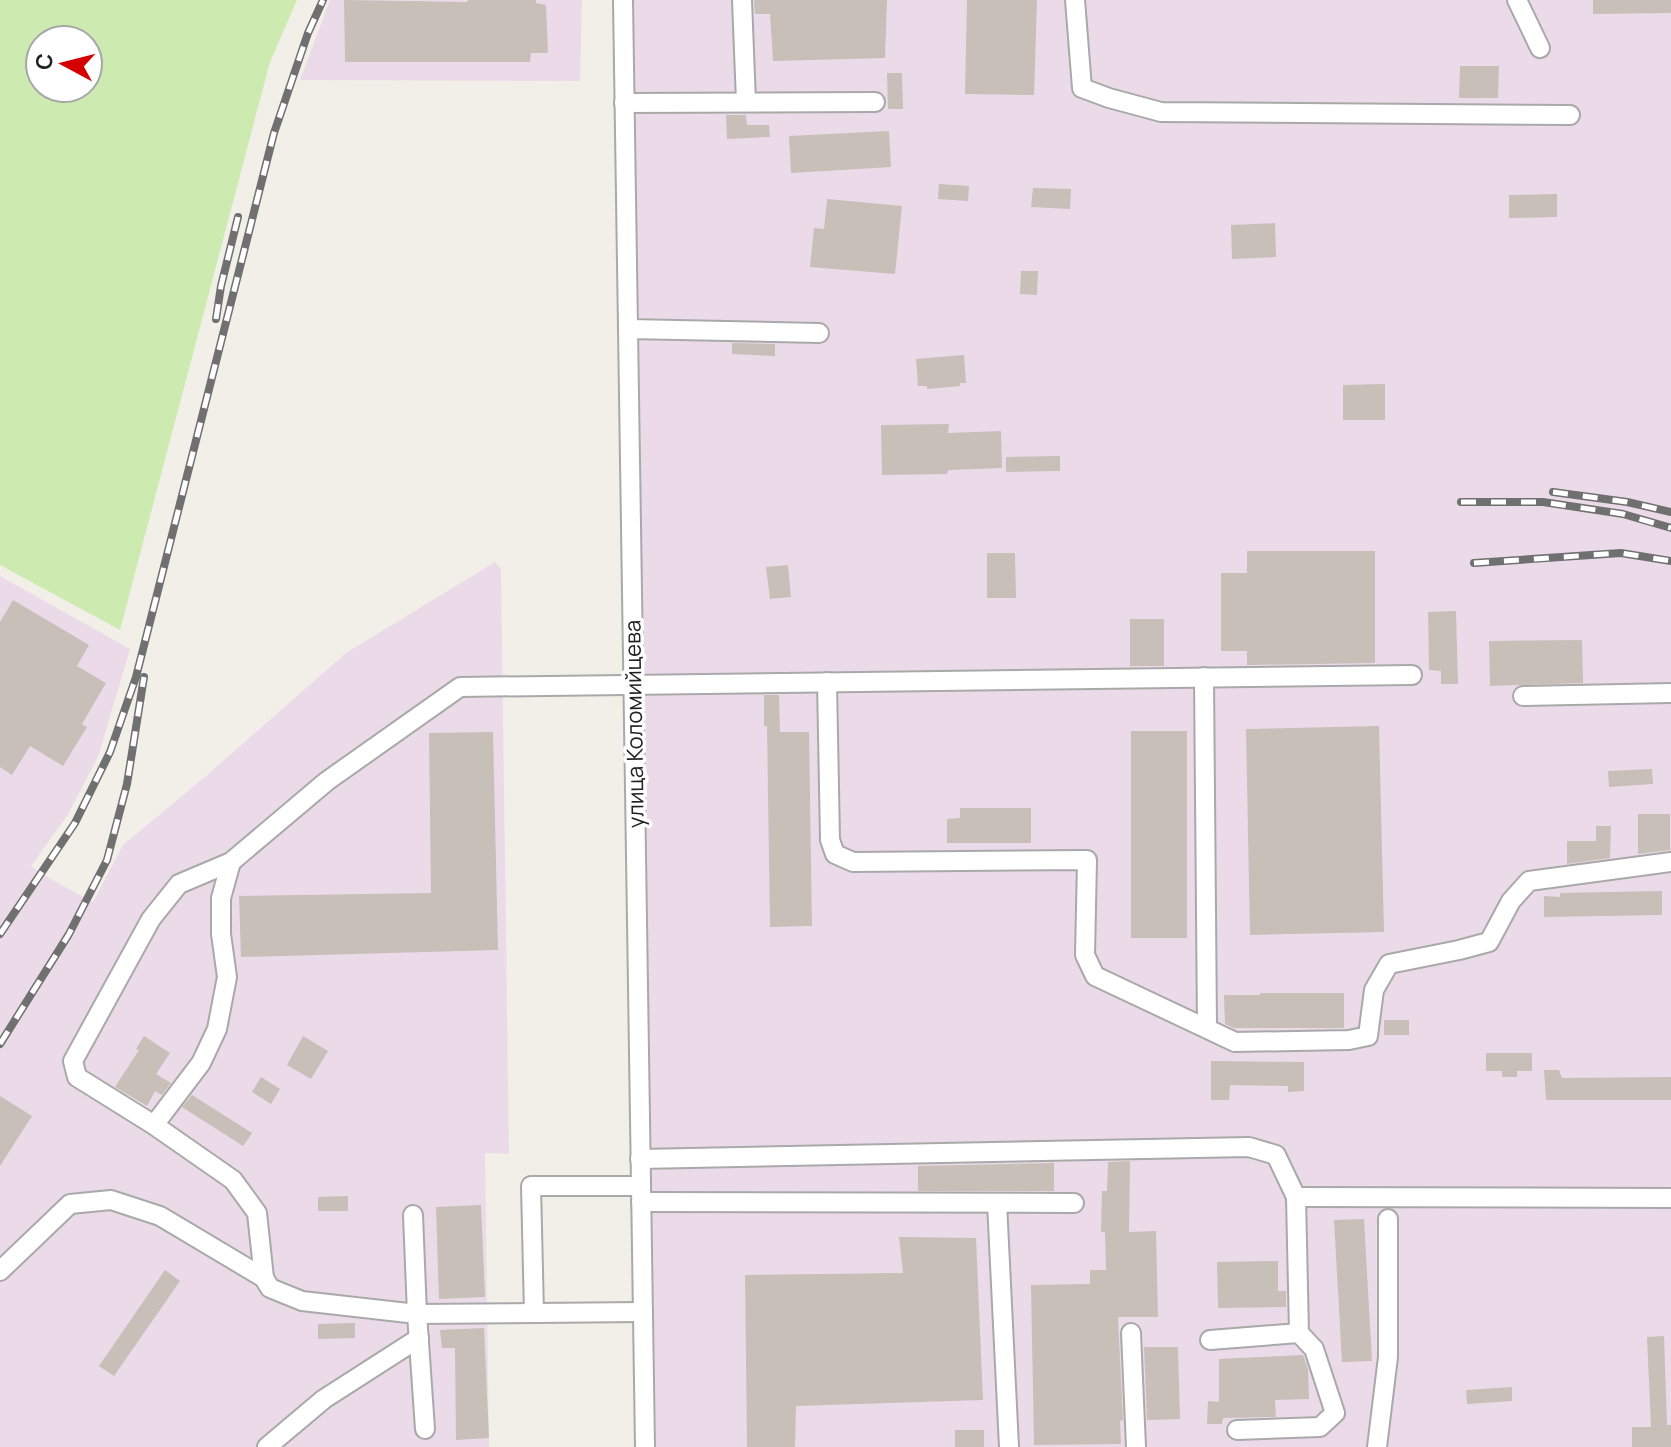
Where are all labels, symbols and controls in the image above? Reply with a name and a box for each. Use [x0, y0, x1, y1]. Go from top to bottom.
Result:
north arrow [24, 24, 104, 104]
text: С [28, 52, 60, 71]
street label: улица Коломийцева [617, 620, 651, 828]

